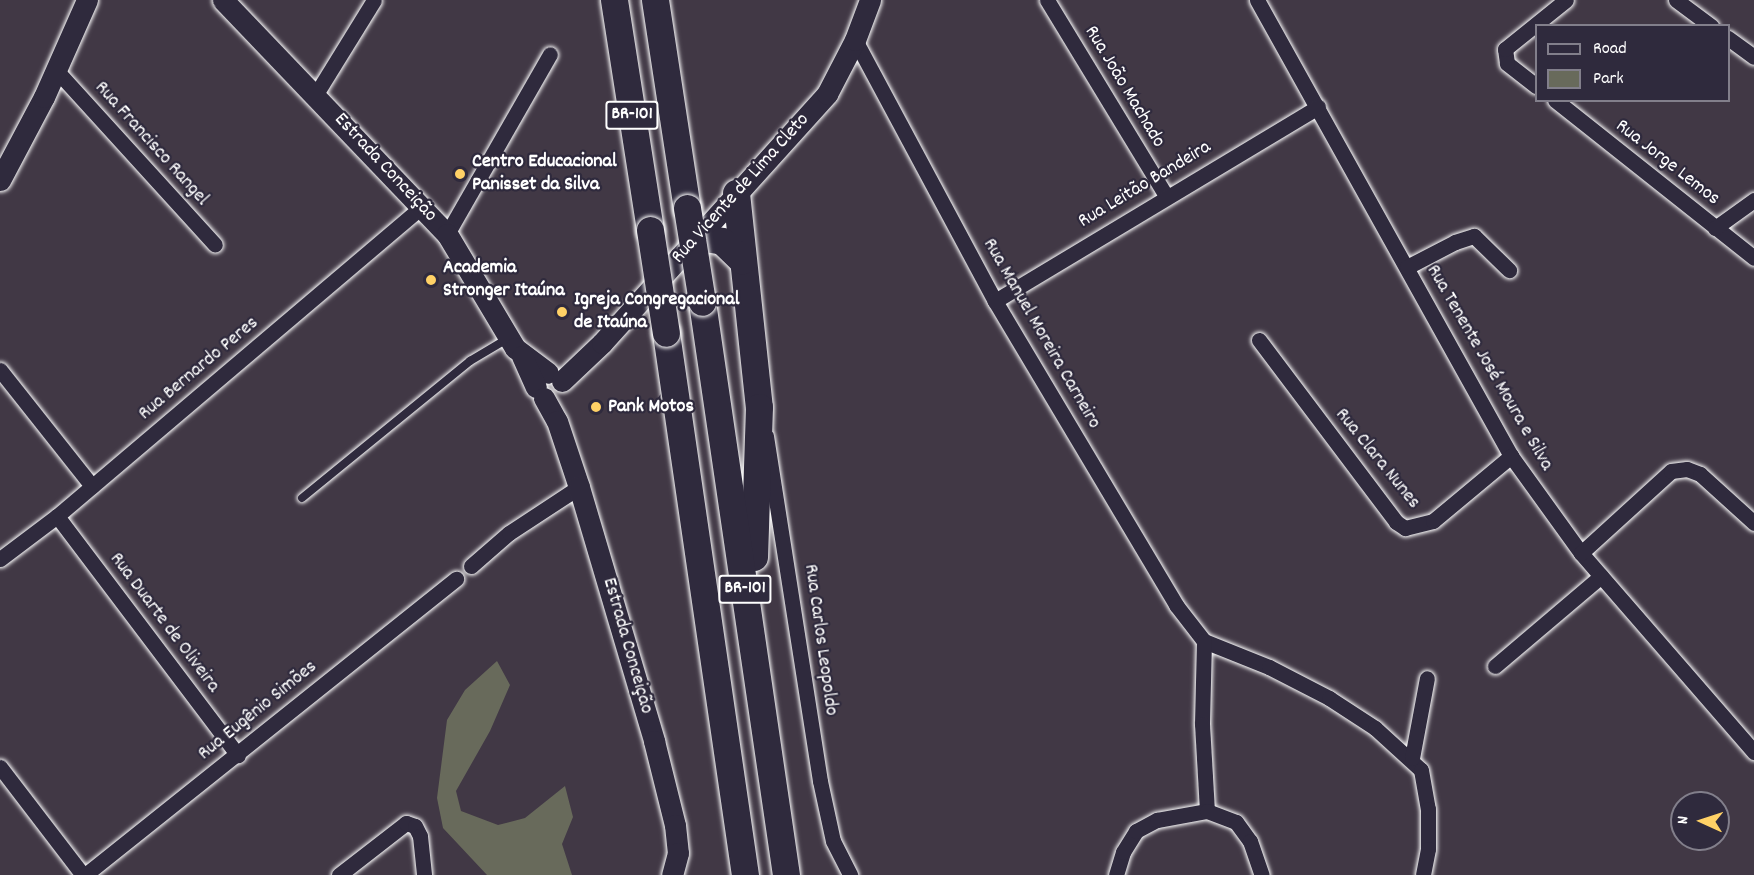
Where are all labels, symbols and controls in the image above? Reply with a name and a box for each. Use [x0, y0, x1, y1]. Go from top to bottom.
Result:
street label: Rua João Machado [1078, 22, 1170, 152]
legend [1535, 24, 1730, 102]
text: Road [1593, 37, 1627, 62]
text: Park [1593, 67, 1624, 92]
street label: Rua Francisco Rangel [89, 77, 213, 211]
road number: BR-101 [605, 100, 659, 130]
street label: Estrada Conceição [328, 108, 442, 228]
street label: Rua Vicente de Lima Cleto [667, 109, 815, 269]
street label: Rua Jorge Lemos [1610, 115, 1724, 211]
street label: Rua Leitão Bandeira [1074, 136, 1216, 234]
place label: Centro Educacional Panisset da Silva [472, 150, 617, 197]
marker: Centro Educacional Panisset da Silva [453, 167, 467, 181]
street label: Rua Manuel Moreira Carneiro [977, 234, 1105, 434]
place label: Academia Stronger Itaúna [443, 256, 565, 303]
street label: Rua Tenente José Moura e Silva [1420, 261, 1558, 475]
marker: Academia Stronger Itaúna [424, 273, 438, 287]
place label: Igreja Congregacional de Itaúna [574, 288, 739, 335]
marker: Igreja Congregacional de Itaúna [555, 305, 569, 319]
street label: Rua Bernardo Peres [134, 312, 264, 426]
place label: Pank Motos [608, 395, 694, 419]
marker: Pank Motos [589, 400, 603, 414]
street label: Rua Clara Nunes [1329, 404, 1425, 514]
street label: Rua Duarte de Oliveira [104, 548, 224, 698]
street label: Rua Carlos Leopoldo [797, 563, 843, 717]
road number: BR-101 [718, 574, 772, 604]
street label: Estrada Conceição [596, 575, 658, 717]
street label: Rua Eugênio Simões [194, 656, 322, 766]
north arrow [1670, 791, 1730, 851]
text: N [1672, 816, 1695, 825]

